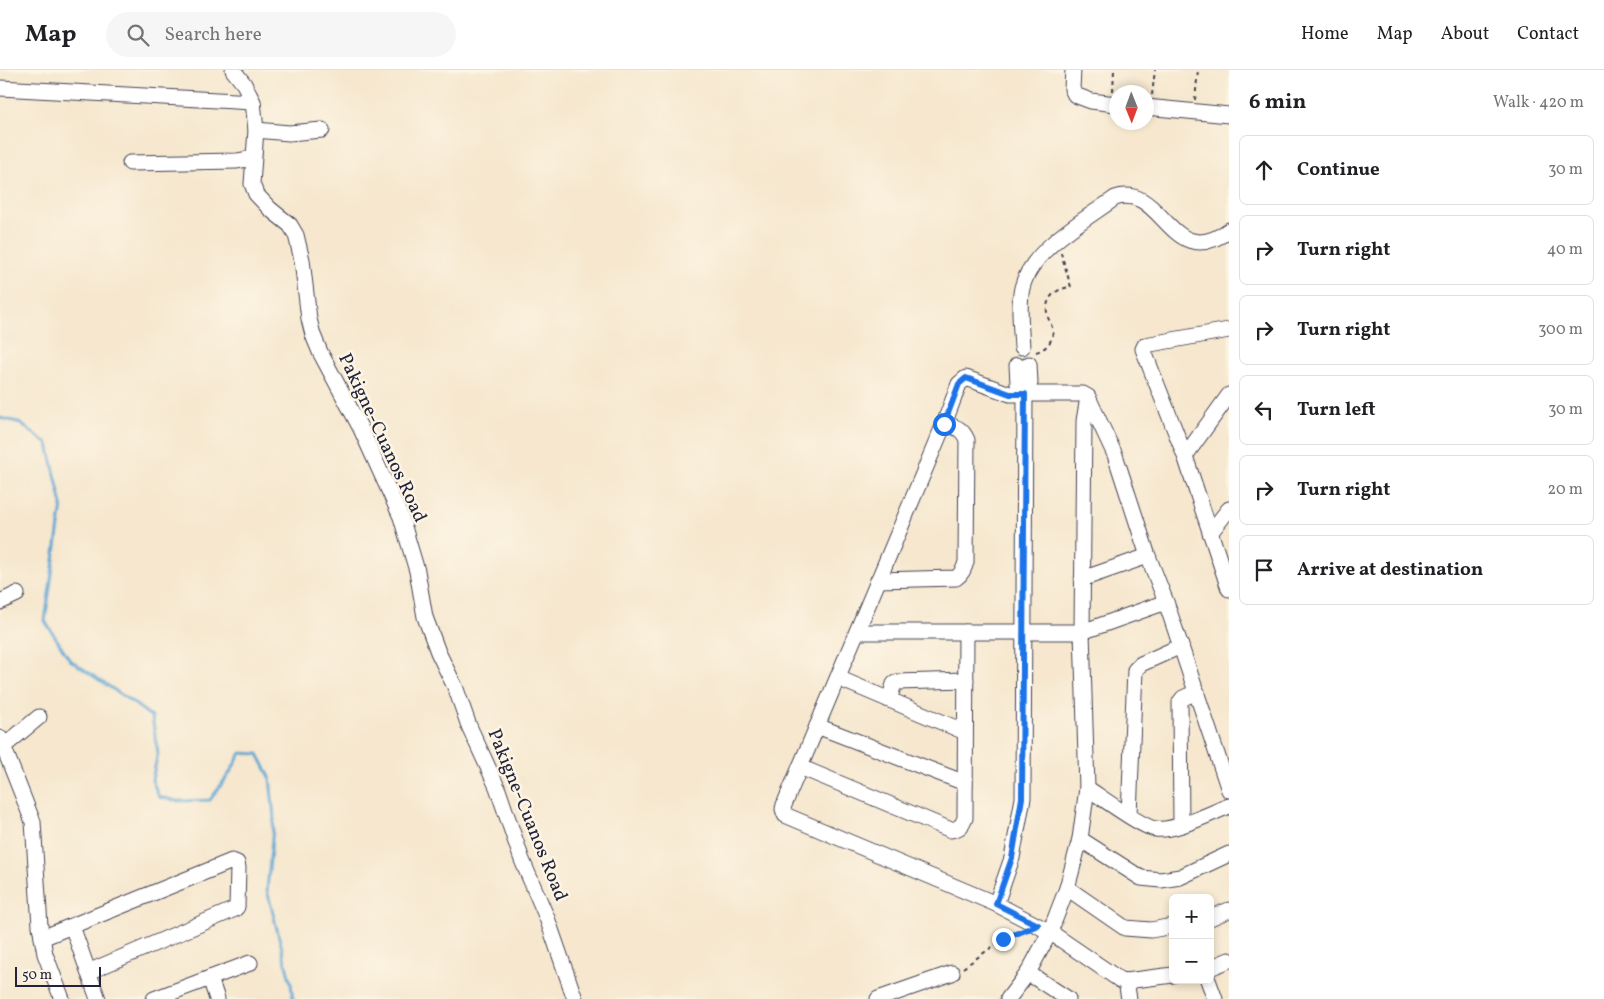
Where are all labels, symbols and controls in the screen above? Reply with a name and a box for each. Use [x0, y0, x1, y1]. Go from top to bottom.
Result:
search box [106, 12, 456, 57]
text: Map [25, 18, 76, 52]
icon: search [124, 21, 152, 49]
text: Search here [164, 22, 262, 48]
text: Home [1301, 22, 1349, 47]
text: Map [1377, 22, 1413, 47]
text: About [1441, 22, 1489, 47]
text: Contact [1517, 22, 1579, 47]
north arrow [1109, 85, 1154, 130]
text: 6 min [1249, 88, 1306, 117]
text: Walk · 420 m [1493, 92, 1584, 114]
icon: ahead [1250, 156, 1278, 184]
text: Continue [1297, 157, 1380, 183]
text: 30 m [1548, 159, 1583, 181]
icon: right [1250, 236, 1278, 264]
text: Turn right [1297, 237, 1390, 263]
text: 40 m [1547, 239, 1583, 261]
icon: right [1250, 316, 1278, 344]
text: Turn right [1297, 317, 1390, 343]
text: 300 m [1538, 319, 1583, 341]
street label: Pakigne-Cuanos Road [331, 349, 433, 527]
icon: left [1250, 396, 1278, 424]
text: Turn left [1297, 397, 1376, 423]
text: 30 m [1548, 399, 1583, 421]
route start [933, 413, 956, 436]
icon: right [1250, 476, 1278, 504]
text: Turn right [1297, 477, 1390, 503]
text: 20 m [1548, 479, 1583, 501]
icon: arrive [1250, 556, 1278, 584]
text: Arrive at destination [1297, 557, 1483, 583]
street label: Pakigne-Cuanos Road [481, 725, 573, 905]
map controls [1169, 894, 1214, 984]
button: + [1169, 894, 1214, 939]
route end [992, 928, 1015, 951]
button: − [1169, 939, 1214, 984]
scale bar [15, 964, 101, 987]
text: 50 m [22, 966, 52, 985]

